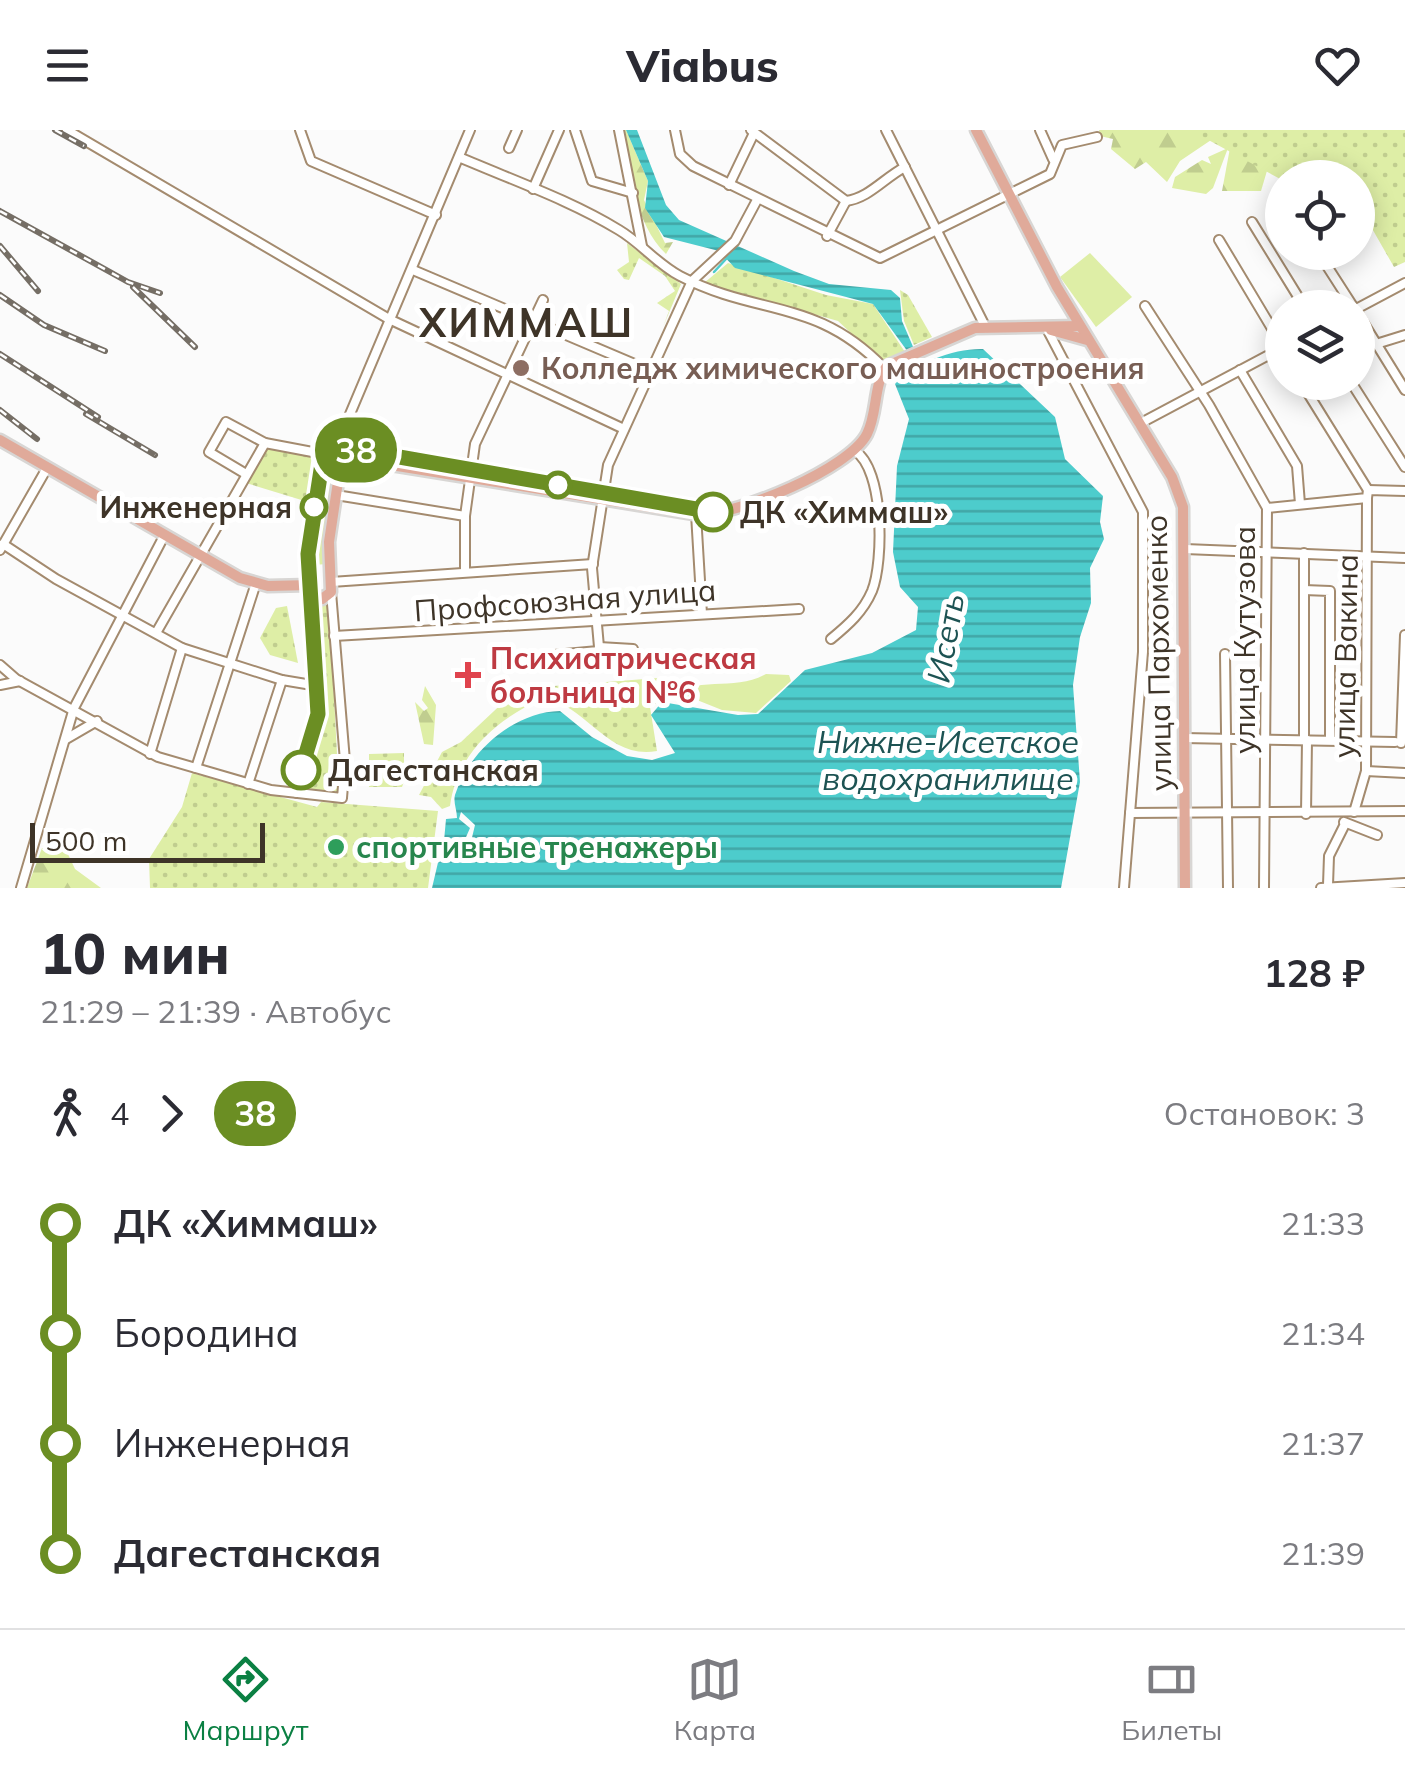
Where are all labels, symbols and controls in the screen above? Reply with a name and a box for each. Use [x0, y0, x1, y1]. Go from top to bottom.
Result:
text: Viabus [626, 37, 779, 93]
icon: menu [40, 38, 95, 93]
icon: heart [1310, 38, 1365, 93]
map controls [1265, 160, 1375, 400]
button: locate [1265, 160, 1375, 270]
button: layers [1265, 290, 1375, 400]
district label: ХИММАШ [418, 297, 635, 347]
place label: Колледж химического машиностроения [541, 349, 1145, 387]
marker: Колледж химического машиностроения [510, 357, 532, 379]
line badge: 38 [311, 418, 401, 482]
text: 38 [335, 428, 377, 472]
unlabelled marker [545, 472, 571, 498]
place label: Инженерная [99, 488, 292, 526]
marker: ДК «Химмаш» [694, 493, 732, 531]
place label: ДК «Химмаш» [740, 493, 948, 531]
marker: Инженерная [301, 494, 327, 520]
street label: улица Пархоменко [1137, 515, 1179, 791]
street label: улица Кутузова [1225, 526, 1263, 754]
street label: улица Вакина [1324, 554, 1366, 758]
street label: Профсоюзная улица [413, 570, 717, 630]
water label: Исеть [917, 590, 973, 686]
place label: Психиатрическая больница №6 [490, 639, 757, 711]
marker: Психиатрическая больница №6 [455, 662, 481, 688]
water label: Нижне-Исетское водохранилище [817, 721, 1079, 798]
marker: Дагестанская [282, 751, 320, 789]
place label: Дагестанская [328, 751, 539, 789]
scale bar [30, 818, 265, 863]
text: 500 m [45, 823, 127, 858]
place label: спортивные тренажеры [356, 828, 718, 866]
marker: спортивные тренажеры [325, 836, 347, 858]
text: 10 мин [40, 919, 230, 988]
text: 128 ₽ [1263, 949, 1365, 997]
text: 21:29 – 21:39 · Автобус [40, 991, 392, 1031]
icon: walk [40, 1086, 95, 1141]
icon: forward [144, 1086, 199, 1141]
text: 38 [234, 1091, 276, 1135]
text: 4 [110, 1093, 129, 1133]
text: Остановок: 3 [1164, 1093, 1365, 1133]
text: ДК «Химмаш» [114, 1199, 378, 1247]
text: 21:33 [1281, 1203, 1365, 1243]
text: Бородина [114, 1309, 299, 1357]
text: 21:34 [1281, 1313, 1365, 1353]
text: Инженерная [114, 1419, 351, 1467]
text: 21:37 [1281, 1423, 1365, 1463]
text: Дагестанская [114, 1529, 381, 1577]
text: 21:39 [1281, 1533, 1365, 1573]
tab: Маршрут [183, 1652, 309, 1747]
tab: Карта [674, 1652, 756, 1747]
tab: Билеты [1121, 1652, 1222, 1747]

